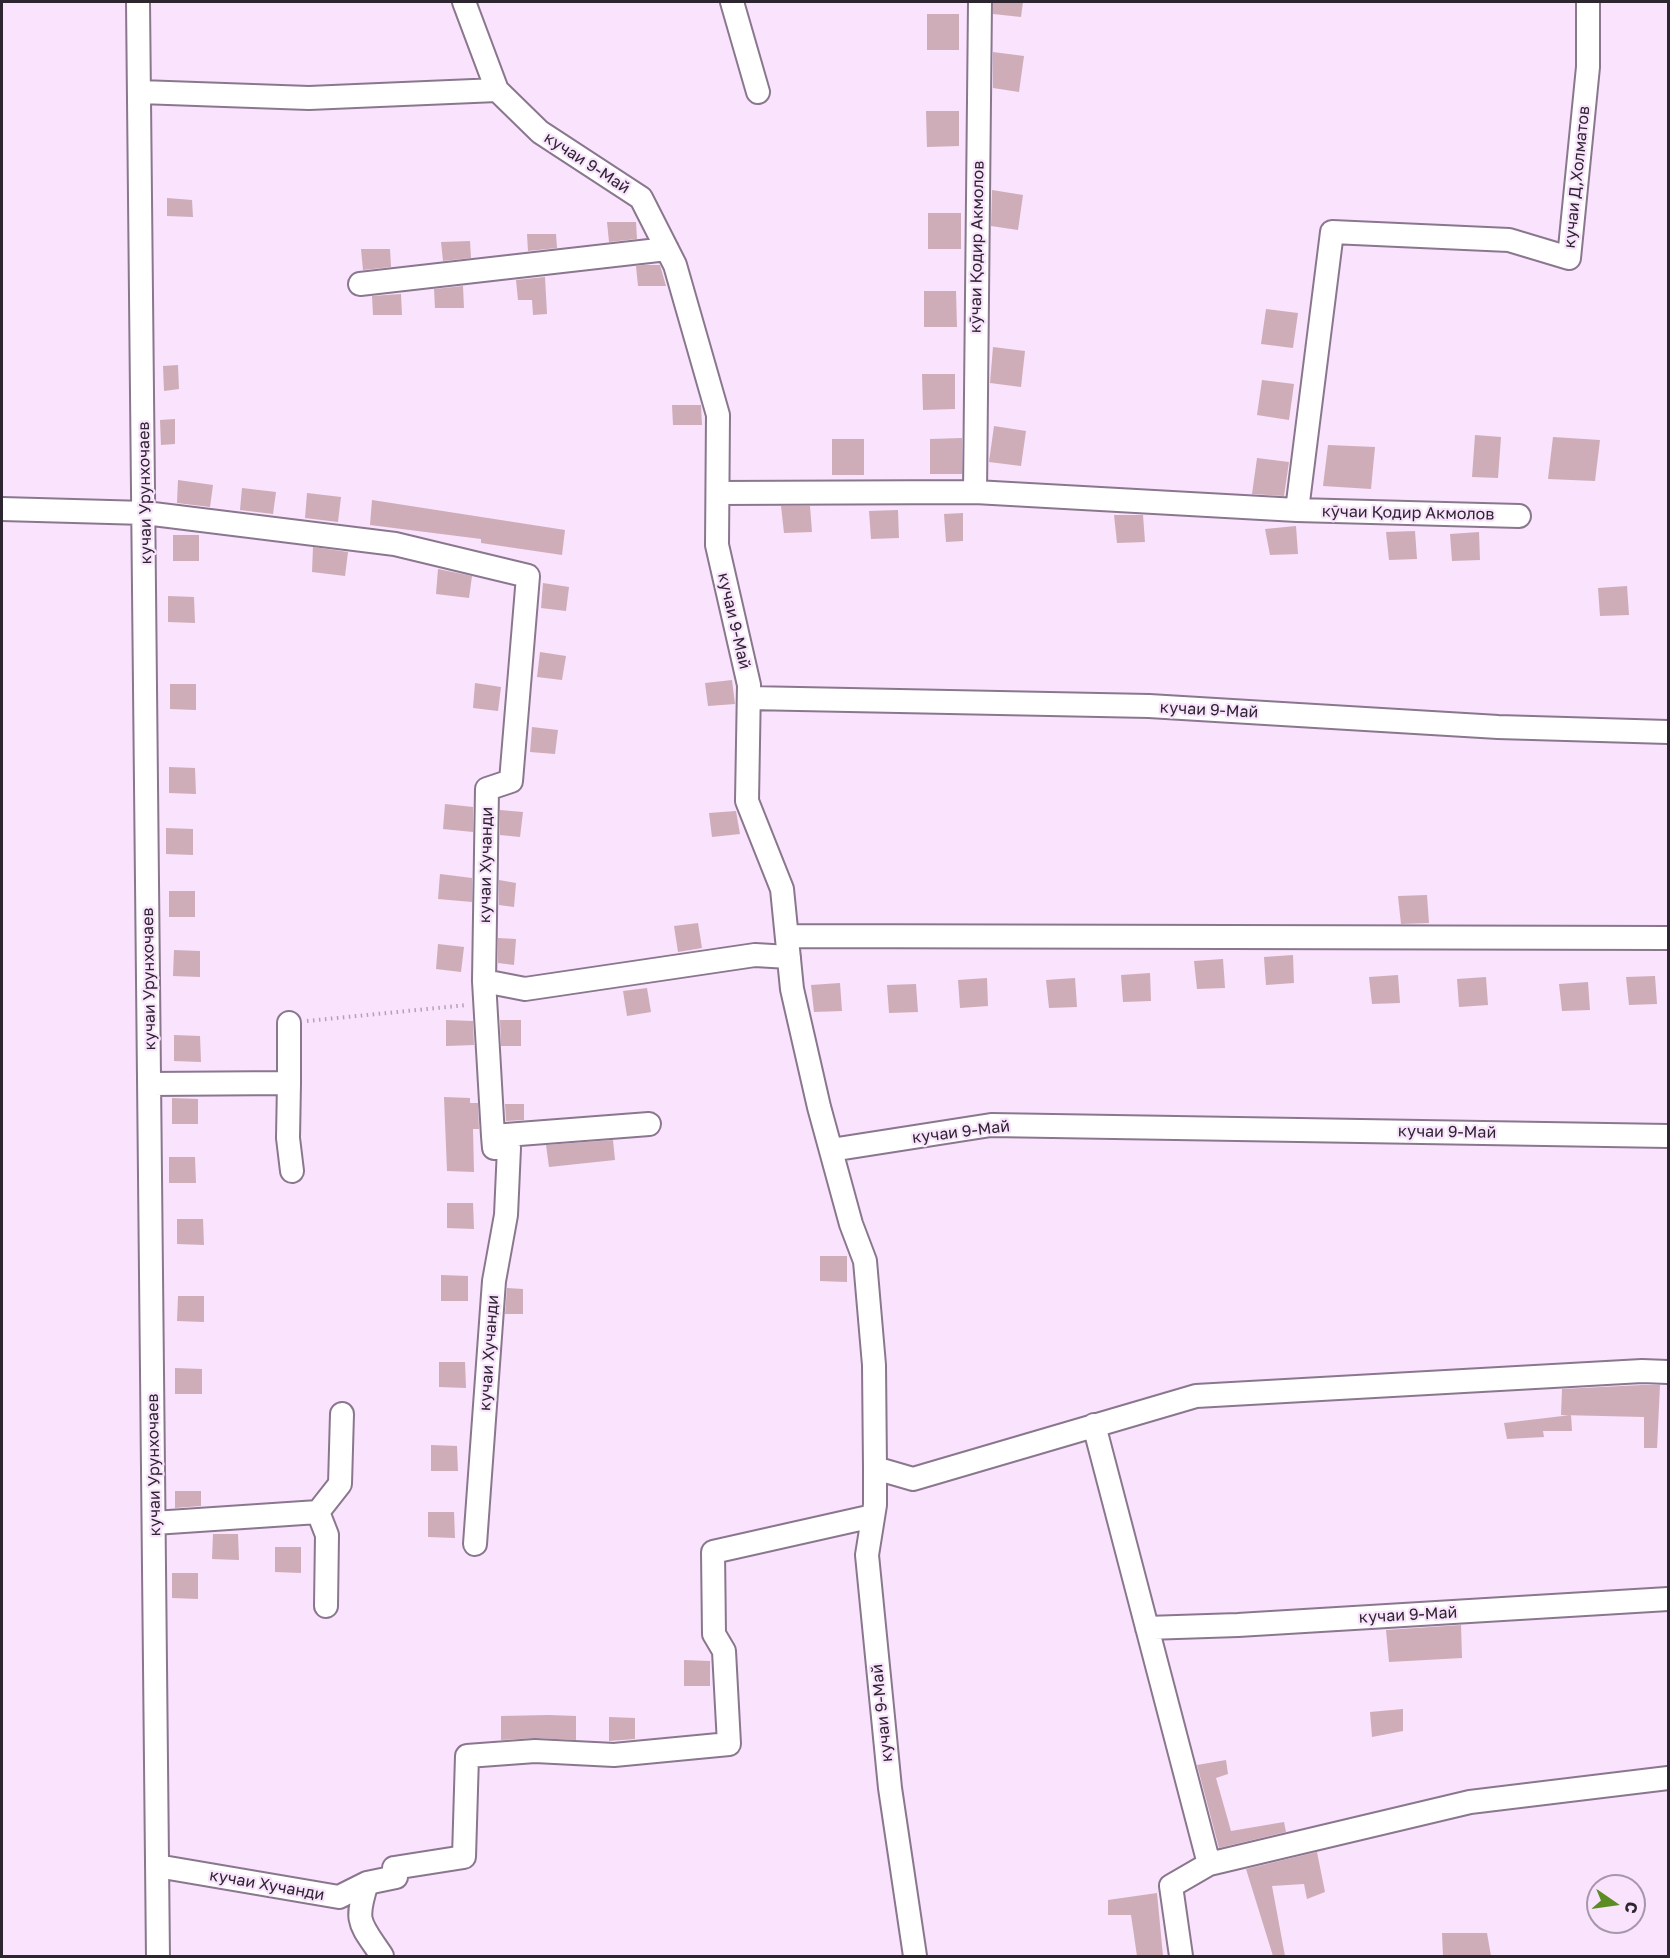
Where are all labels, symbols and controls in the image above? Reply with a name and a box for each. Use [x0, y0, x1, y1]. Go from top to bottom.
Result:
street label: кучаи Д,Холматов [1560, 105, 1594, 249]
street label: кучаи 9-Май [540, 128, 634, 198]
street label: кӯчаи Қодир Акмолов [966, 161, 988, 333]
street label: кучаи Урунхочаев [134, 421, 156, 565]
street label: кӯчаи Қодир Акмолов [1322, 502, 1494, 524]
street label: кучаи 9-Май [714, 571, 754, 671]
street label: кучаи 9-Май [1159, 698, 1259, 722]
street label: кучаи Хучанди [475, 807, 497, 923]
street label: кучаи Урунхочаев [138, 907, 160, 1051]
street label: кучаи 9-Май [911, 1116, 1011, 1148]
street label: кучаи 9-Май [1398, 1122, 1496, 1142]
street label: кучаи Хучанди [475, 1294, 503, 1412]
street label: кучаи Урунхочаев [143, 1393, 165, 1537]
street label: кучаи 9-Май [1358, 1603, 1458, 1627]
street label: кучаи 9-Май [867, 1663, 897, 1763]
street label: кучаи Хучанди [208, 1865, 326, 1905]
north arrow [1586, 1874, 1646, 1934]
text: С [1621, 1900, 1643, 1915]

